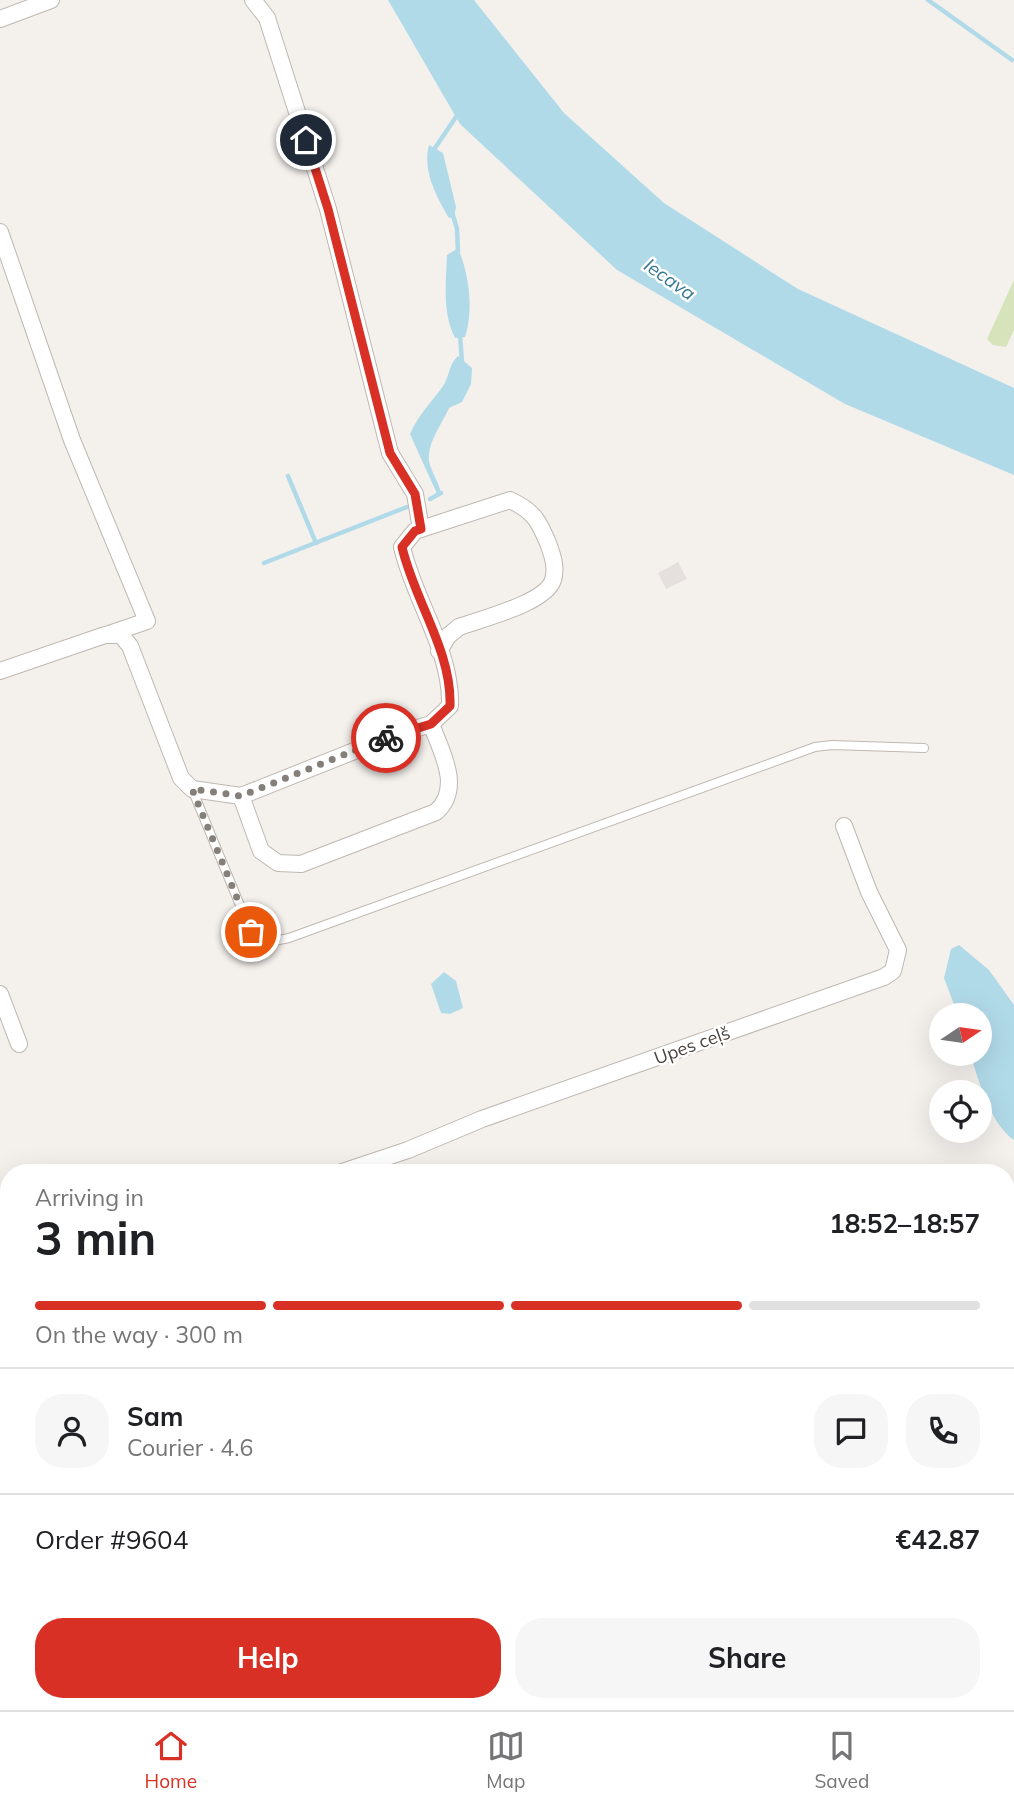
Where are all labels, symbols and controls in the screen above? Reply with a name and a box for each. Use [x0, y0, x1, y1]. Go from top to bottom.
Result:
pin [276, 110, 336, 170]
icon: home [287, 121, 325, 159]
water label: Iecava [640, 253, 700, 305]
courier [351, 703, 421, 773]
icon: bike [367, 719, 405, 757]
pin [221, 902, 281, 962]
icon: bag [232, 913, 270, 951]
north arrow [929, 1003, 992, 1066]
map controls [929, 1003, 992, 1143]
street label: Upes ceļš [651, 1021, 734, 1070]
button: locate [929, 1080, 992, 1143]
text: Arriving in [35, 1183, 144, 1212]
text: 18:52–18:57 [829, 1207, 980, 1240]
text: 3 min [35, 1209, 156, 1267]
text: On the way · 300 m [35, 1320, 243, 1349]
button: person [35, 1394, 109, 1468]
button: chat [814, 1394, 888, 1468]
button: phone [906, 1394, 980, 1468]
text: Sam [127, 1400, 183, 1433]
text: Courier · 4.6 [127, 1433, 253, 1462]
text: Order #9604 [35, 1523, 188, 1556]
text: €42.87 [896, 1523, 980, 1556]
button: Help [35, 1618, 501, 1698]
button: Share [515, 1618, 980, 1698]
tab: Home [145, 1727, 197, 1793]
tab: Map [486, 1727, 525, 1793]
tab: Saved [815, 1727, 869, 1793]

